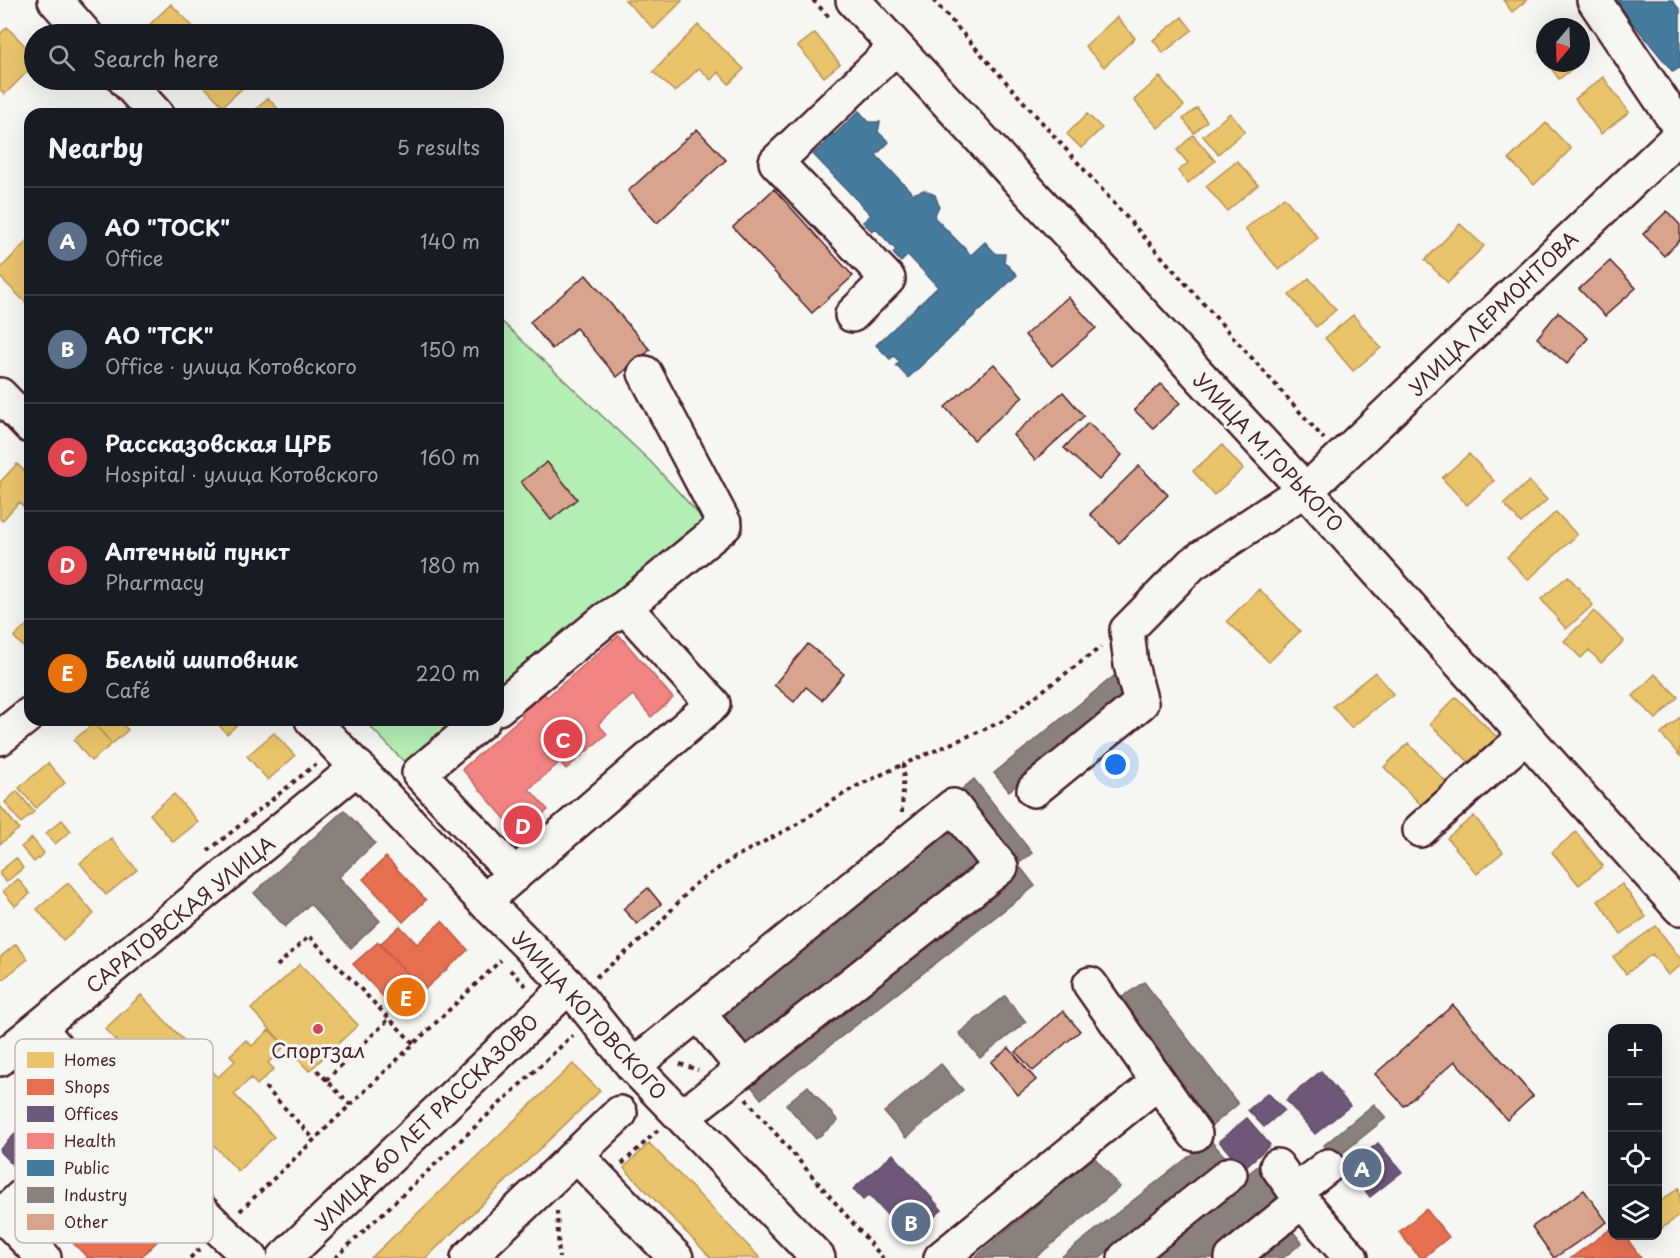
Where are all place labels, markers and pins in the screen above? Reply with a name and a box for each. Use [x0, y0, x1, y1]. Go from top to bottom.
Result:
pin: C [544, 716, 582, 762]
pin: D [504, 802, 542, 848]
pin: E [386, 974, 426, 1020]
marker: Спортзал [311, 1022, 325, 1036]
place label: Спортзал [271, 1035, 365, 1065]
pin: A [1342, 1146, 1382, 1190]
pin: B [892, 1200, 930, 1244]

